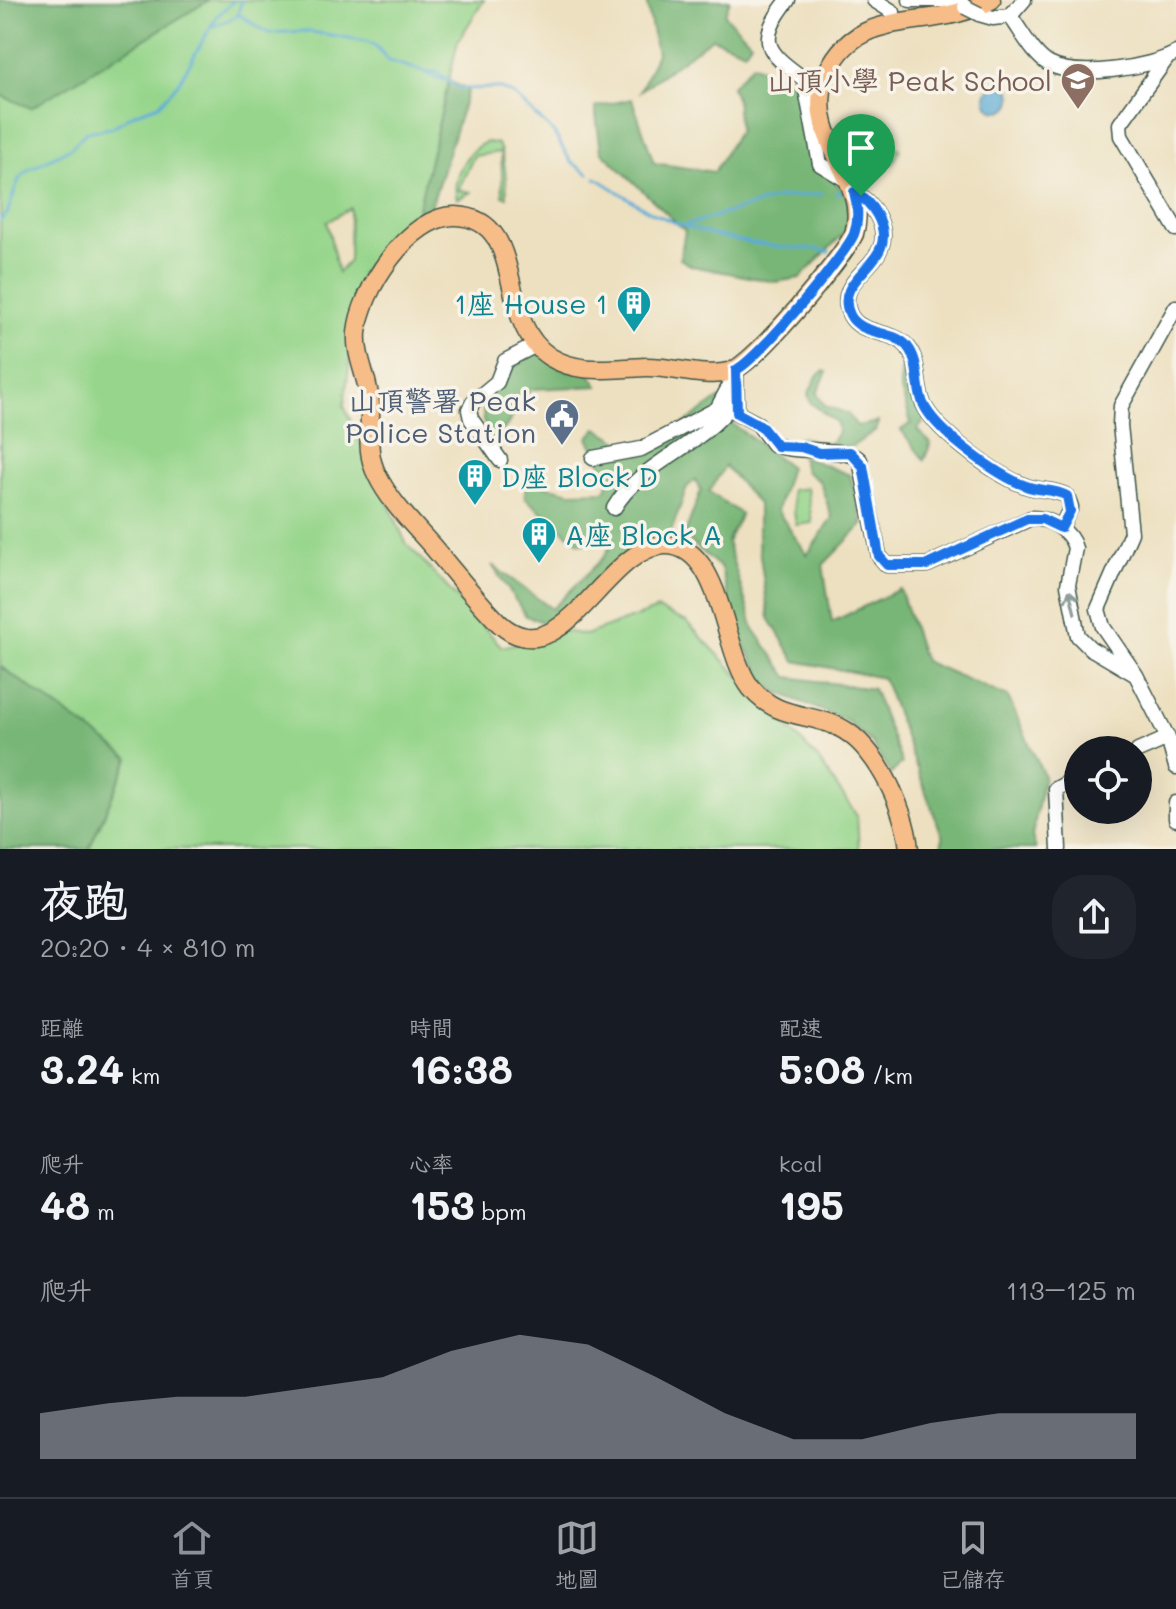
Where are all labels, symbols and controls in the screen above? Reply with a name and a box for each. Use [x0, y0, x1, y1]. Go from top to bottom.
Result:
school or university icon: 山頂小學 Peak School [1059, 61, 1097, 111]
place label: 山頂小學 Peak School [767, 62, 1052, 98]
pin [827, 114, 895, 196]
icon: arrive [839, 126, 883, 170]
building icon: 1座 House 1 [615, 284, 653, 334]
place label: 1座 House 1 [454, 285, 608, 321]
place label: 山頂警署 Peak Police Station [345, 382, 536, 450]
public building icon: 山頂警署 Peak Police Station [543, 397, 581, 447]
building icon: D座 Block D [456, 457, 494, 507]
place label: D座 Block D [501, 458, 658, 494]
building icon: A座 Block A [520, 515, 558, 565]
place label: A座 Block A [565, 516, 722, 552]
one-way arrow [1064, 589, 1079, 615]
map controls [1064, 736, 1152, 824]
button: locate [1064, 736, 1152, 824]
text: 夜跑 [40, 871, 128, 928]
button: share [1052, 875, 1136, 959]
text: 20:20 · 4 × 810 m [40, 930, 255, 964]
text: 距離 [40, 1013, 84, 1042]
text: 時間 [409, 1013, 453, 1042]
text: 配速 [779, 1013, 823, 1042]
text: 3.24 [40, 1042, 124, 1094]
text: 16:38 [409, 1042, 513, 1094]
text: 5:08 [779, 1042, 865, 1094]
text: km [124, 1061, 160, 1090]
text: /km [865, 1061, 913, 1090]
text: 爬升 [40, 1149, 84, 1178]
text: 心率 [409, 1149, 453, 1178]
text: kcal [779, 1149, 823, 1178]
text: 48 [40, 1178, 90, 1230]
text: 153 [409, 1178, 474, 1230]
text: 195 [779, 1178, 844, 1230]
text: m [90, 1197, 115, 1226]
text: bpm [474, 1197, 527, 1226]
text: 爬升 [40, 1273, 92, 1307]
text: 113–125 m [1006, 1273, 1136, 1307]
tab: 首頁 [170, 1516, 214, 1593]
tab: 地圖 [555, 1516, 599, 1593]
tab: 已儲存 [940, 1516, 1006, 1593]

